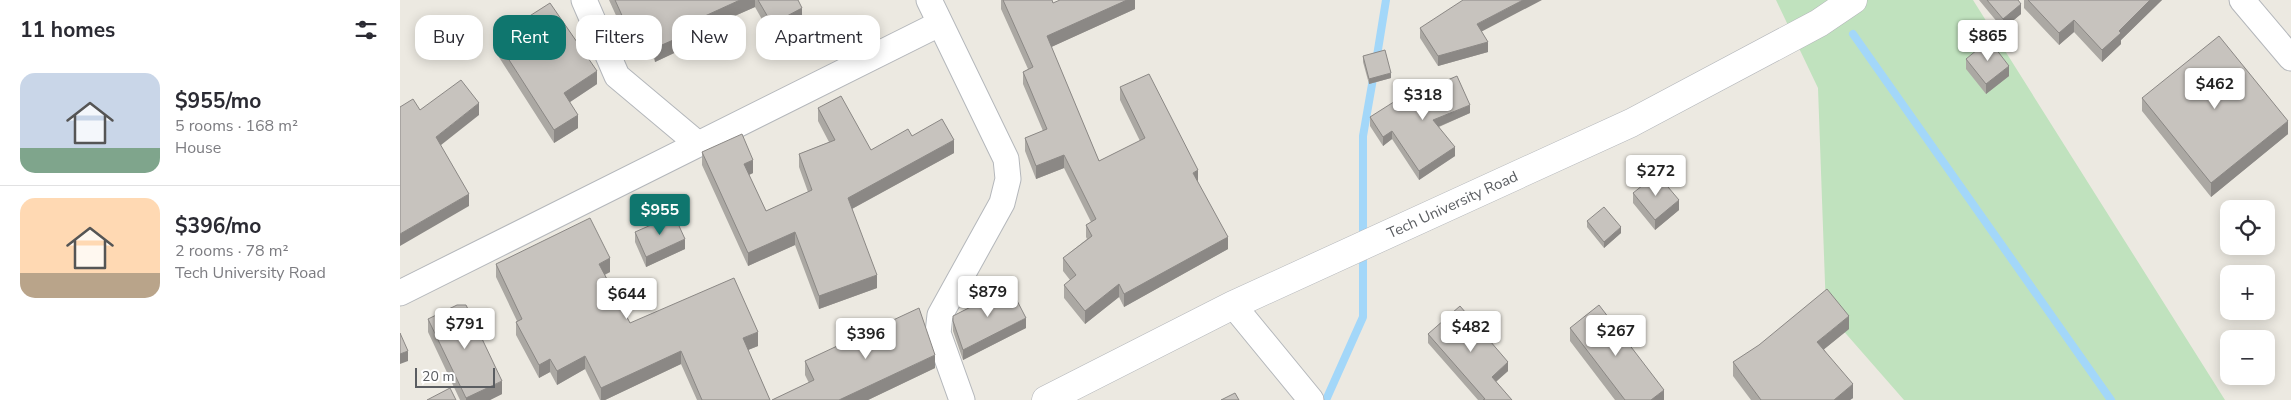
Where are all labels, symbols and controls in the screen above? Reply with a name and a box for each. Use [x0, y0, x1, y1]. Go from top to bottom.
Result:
chip: Buy [415, 15, 483, 60]
chip: Rent [493, 15, 566, 60]
chip: Filters [576, 15, 662, 60]
chip: New [672, 15, 746, 60]
chip: Apartment [756, 15, 880, 60]
text: 11 homes [20, 16, 115, 44]
icon: filters [352, 16, 380, 44]
pin: $865 [1958, 20, 2018, 62]
text: $865 [1969, 25, 2007, 47]
pin: $462 [2185, 68, 2245, 110]
text: $462 [2196, 73, 2234, 95]
pin: $318 [1393, 78, 1453, 121]
text: $318 [1404, 84, 1442, 106]
text: $955/mo [175, 87, 261, 115]
icon: home [60, 93, 120, 153]
text: 5 rooms · 168 m² [175, 115, 298, 137]
text: House [175, 137, 221, 159]
pin: $272 [1626, 154, 1686, 197]
text: $272 [1637, 160, 1675, 182]
street label: Tech University Road [1384, 166, 1521, 243]
pin: $955 [630, 194, 690, 236]
text: $955 [641, 199, 679, 221]
map controls [2220, 200, 2275, 385]
button: locate [2220, 200, 2275, 255]
text: $396/mo [175, 212, 261, 240]
icon: home [60, 218, 120, 278]
text: 2 rooms · 78 m² [175, 240, 288, 262]
text: Tech University Road [175, 262, 326, 284]
button: + [2220, 265, 2275, 320]
pin: $879 [958, 276, 1018, 318]
pin: $644 [597, 278, 657, 320]
text: $879 [969, 281, 1007, 303]
text: $644 [608, 283, 646, 305]
pin: $791 [435, 308, 495, 350]
pin: $482 [1441, 310, 1501, 353]
text: $791 [446, 313, 484, 335]
pin: $267 [1586, 314, 1646, 357]
text: $482 [1452, 316, 1490, 338]
pin: $396 [836, 318, 896, 360]
text: $267 [1597, 320, 1635, 342]
text: $396 [847, 323, 885, 345]
button: − [2220, 330, 2275, 385]
scale bar [415, 365, 495, 388]
text: 20 m [422, 367, 454, 386]

